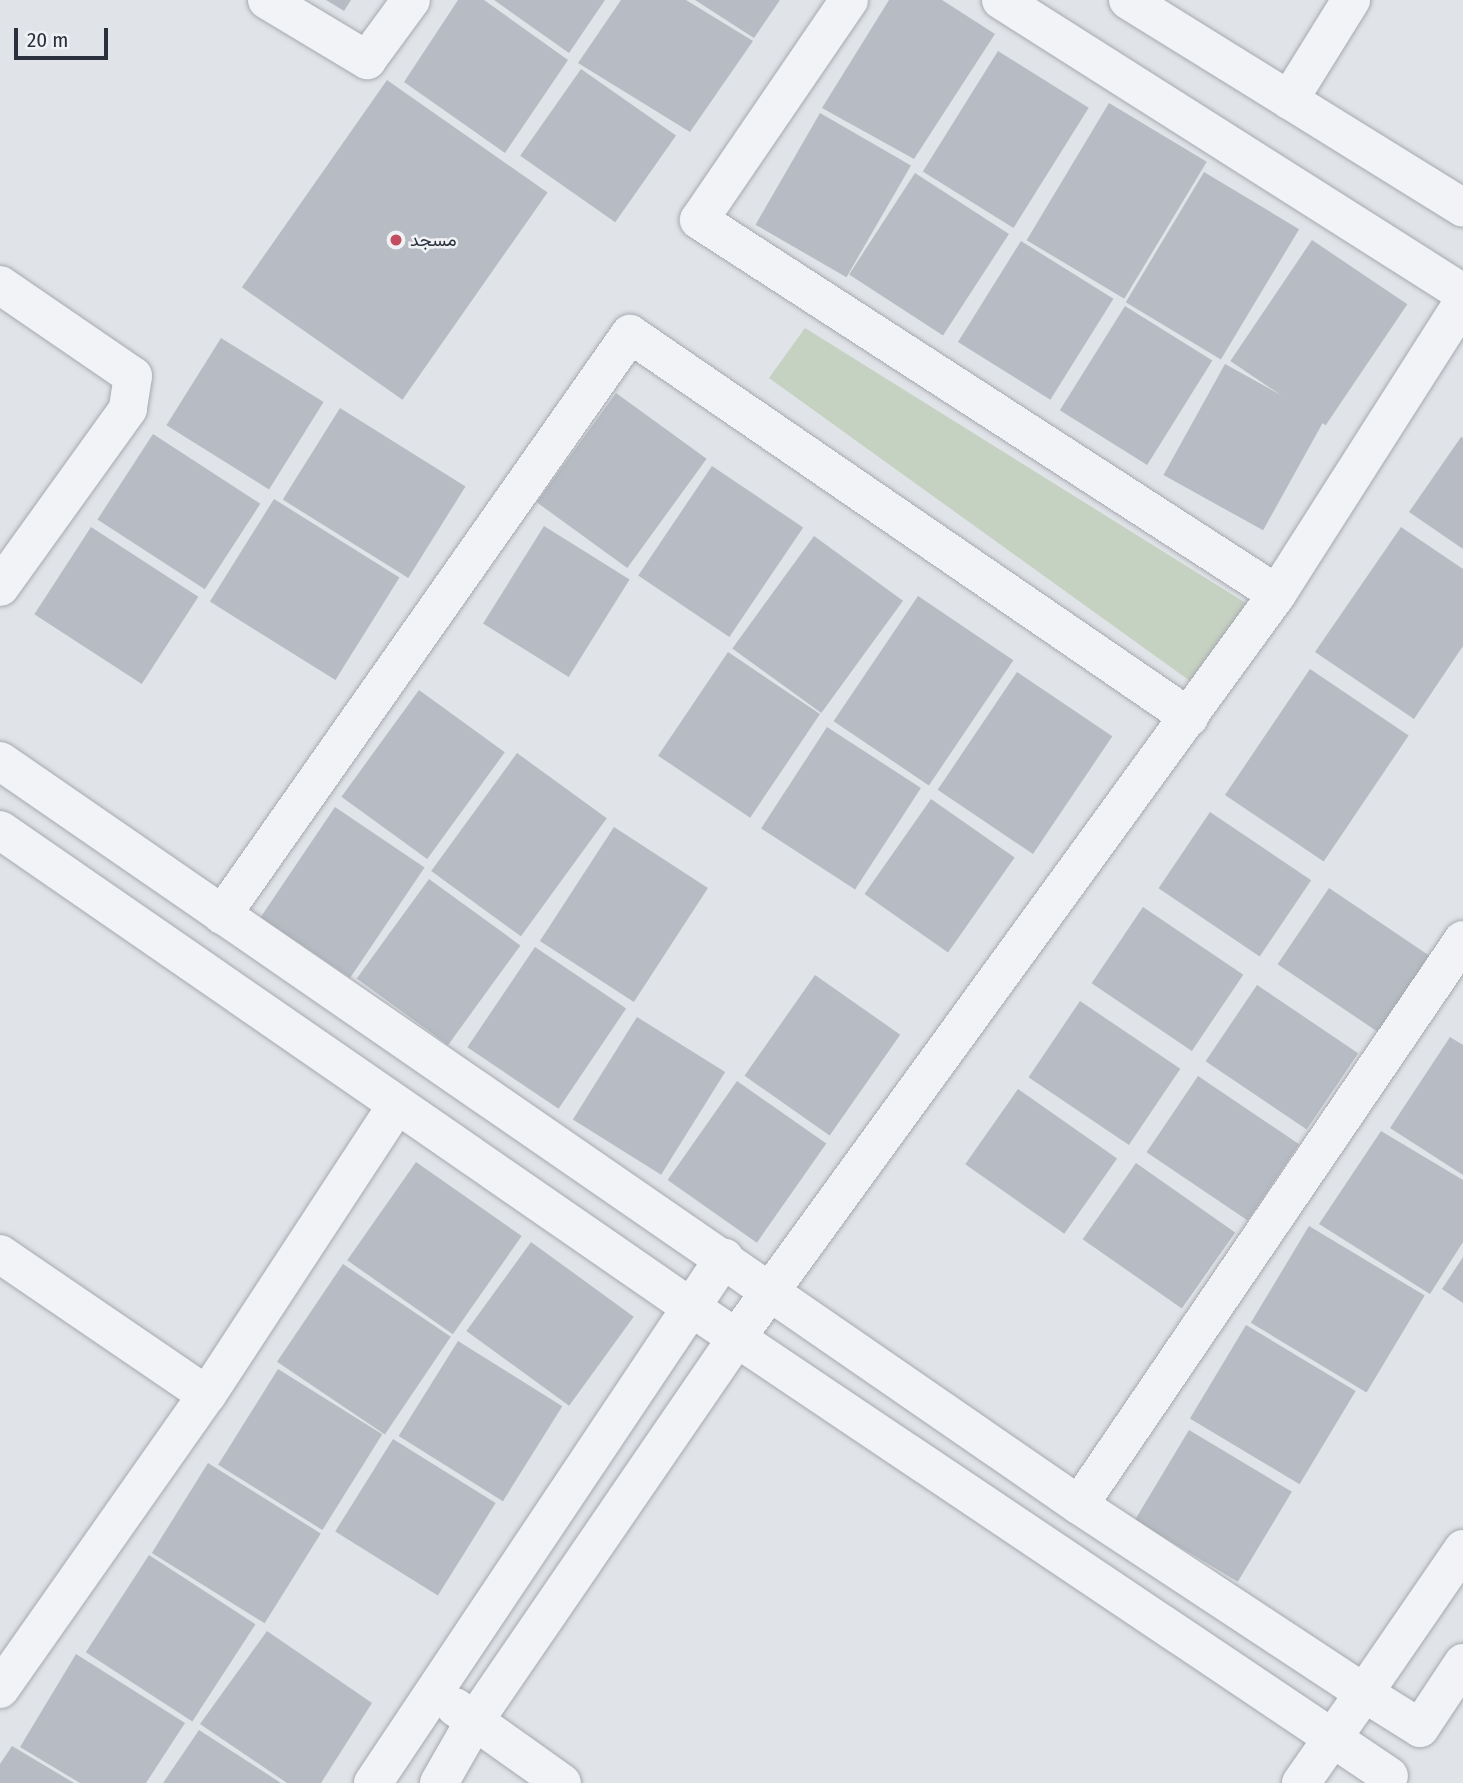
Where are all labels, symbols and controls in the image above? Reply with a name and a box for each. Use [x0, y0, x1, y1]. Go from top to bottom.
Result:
scale bar [18, 14, 112, 58]
text: 20 m [27, 27, 68, 53]
place label: مسجد [410, 229, 457, 251]
marker: مسجد [388, 232, 404, 248]

